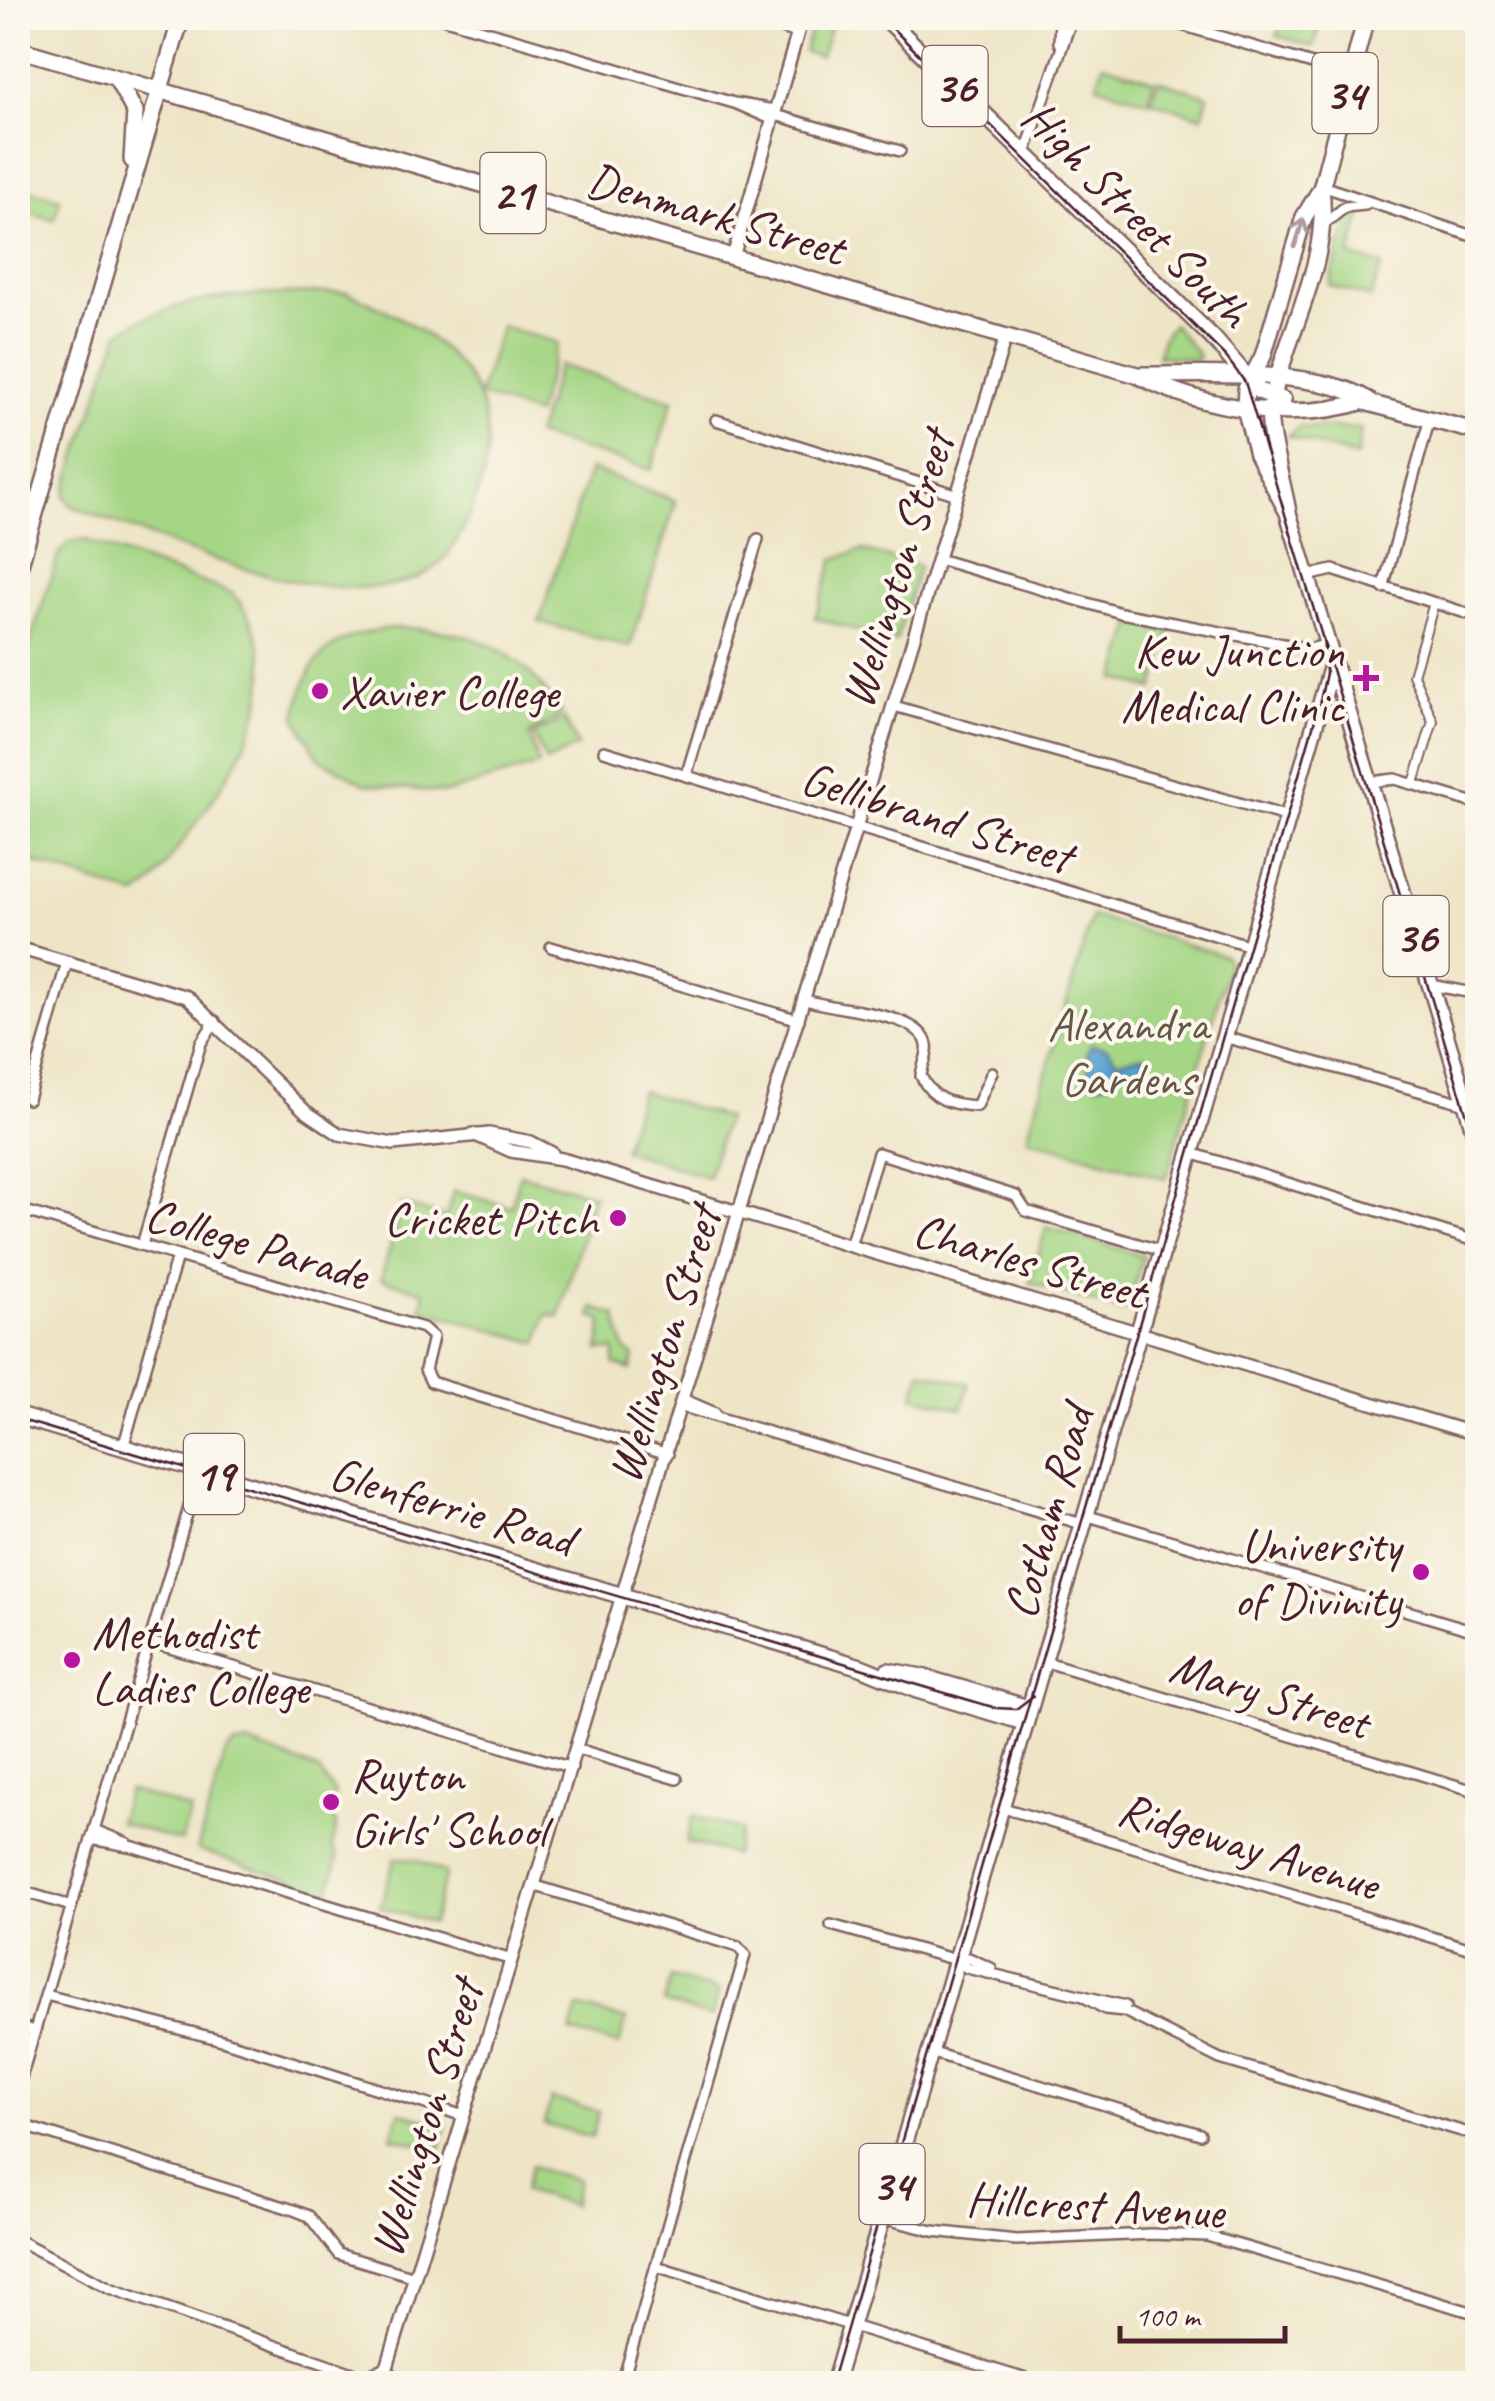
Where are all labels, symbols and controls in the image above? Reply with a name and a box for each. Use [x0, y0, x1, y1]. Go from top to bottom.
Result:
road number: 36 [922, 46, 988, 126]
road number: 34 [1312, 53, 1378, 133]
street label: High Street South [1010, 87, 1265, 342]
street label: Denmark Street [581, 149, 855, 280]
road number: 21 [480, 153, 546, 233]
one-way arrow [1292, 217, 1310, 249]
street label: Wellington Street [827, 418, 969, 715]
place label: Kew Junction Medical Clinic [1121, 621, 1346, 736]
place label: Xavier College [340, 662, 562, 722]
marker: Kew Junction Medical Clinic [1353, 665, 1379, 691]
marker: Xavier College [309, 680, 331, 702]
street label: Gellibrand Street [794, 747, 1085, 888]
road number: 36 [1384, 896, 1448, 976]
park label: Alexandra Gardens [1048, 994, 1213, 1109]
street label: College Parade [139, 1184, 378, 1305]
place label: Cricket Pitch [384, 1189, 601, 1249]
street label: Wellington Street [594, 1193, 736, 1490]
street label: Charles Street [907, 1199, 1157, 1324]
marker: Cricket Pitch [607, 1207, 629, 1229]
street label: Cotham Road [989, 1393, 1109, 1625]
road number: 19 [184, 1434, 244, 1514]
street label: Glenferrie Road [323, 1443, 587, 1571]
place label: University of Divinity [1234, 1515, 1405, 1630]
marker: University of Divinity [1410, 1561, 1432, 1583]
place label: Methodist Ladies College [92, 1603, 312, 1718]
street label: Mary Street [1163, 1635, 1380, 1754]
marker: Methodist Ladies College [61, 1649, 83, 1671]
place label: Ruyton Girls' School [351, 1745, 554, 1860]
street label: Ridgeway Avenue [1111, 1778, 1389, 1915]
marker: Ruyton Girls' School [320, 1791, 342, 1813]
street label: Wellington Street [356, 1967, 498, 2264]
road number: 34 [860, 2144, 924, 2224]
street label: Hillcrest Avenue [965, 2168, 1229, 2242]
scale bar [1120, 2281, 1285, 2343]
text: 100 m [1135, 2297, 1202, 2335]

